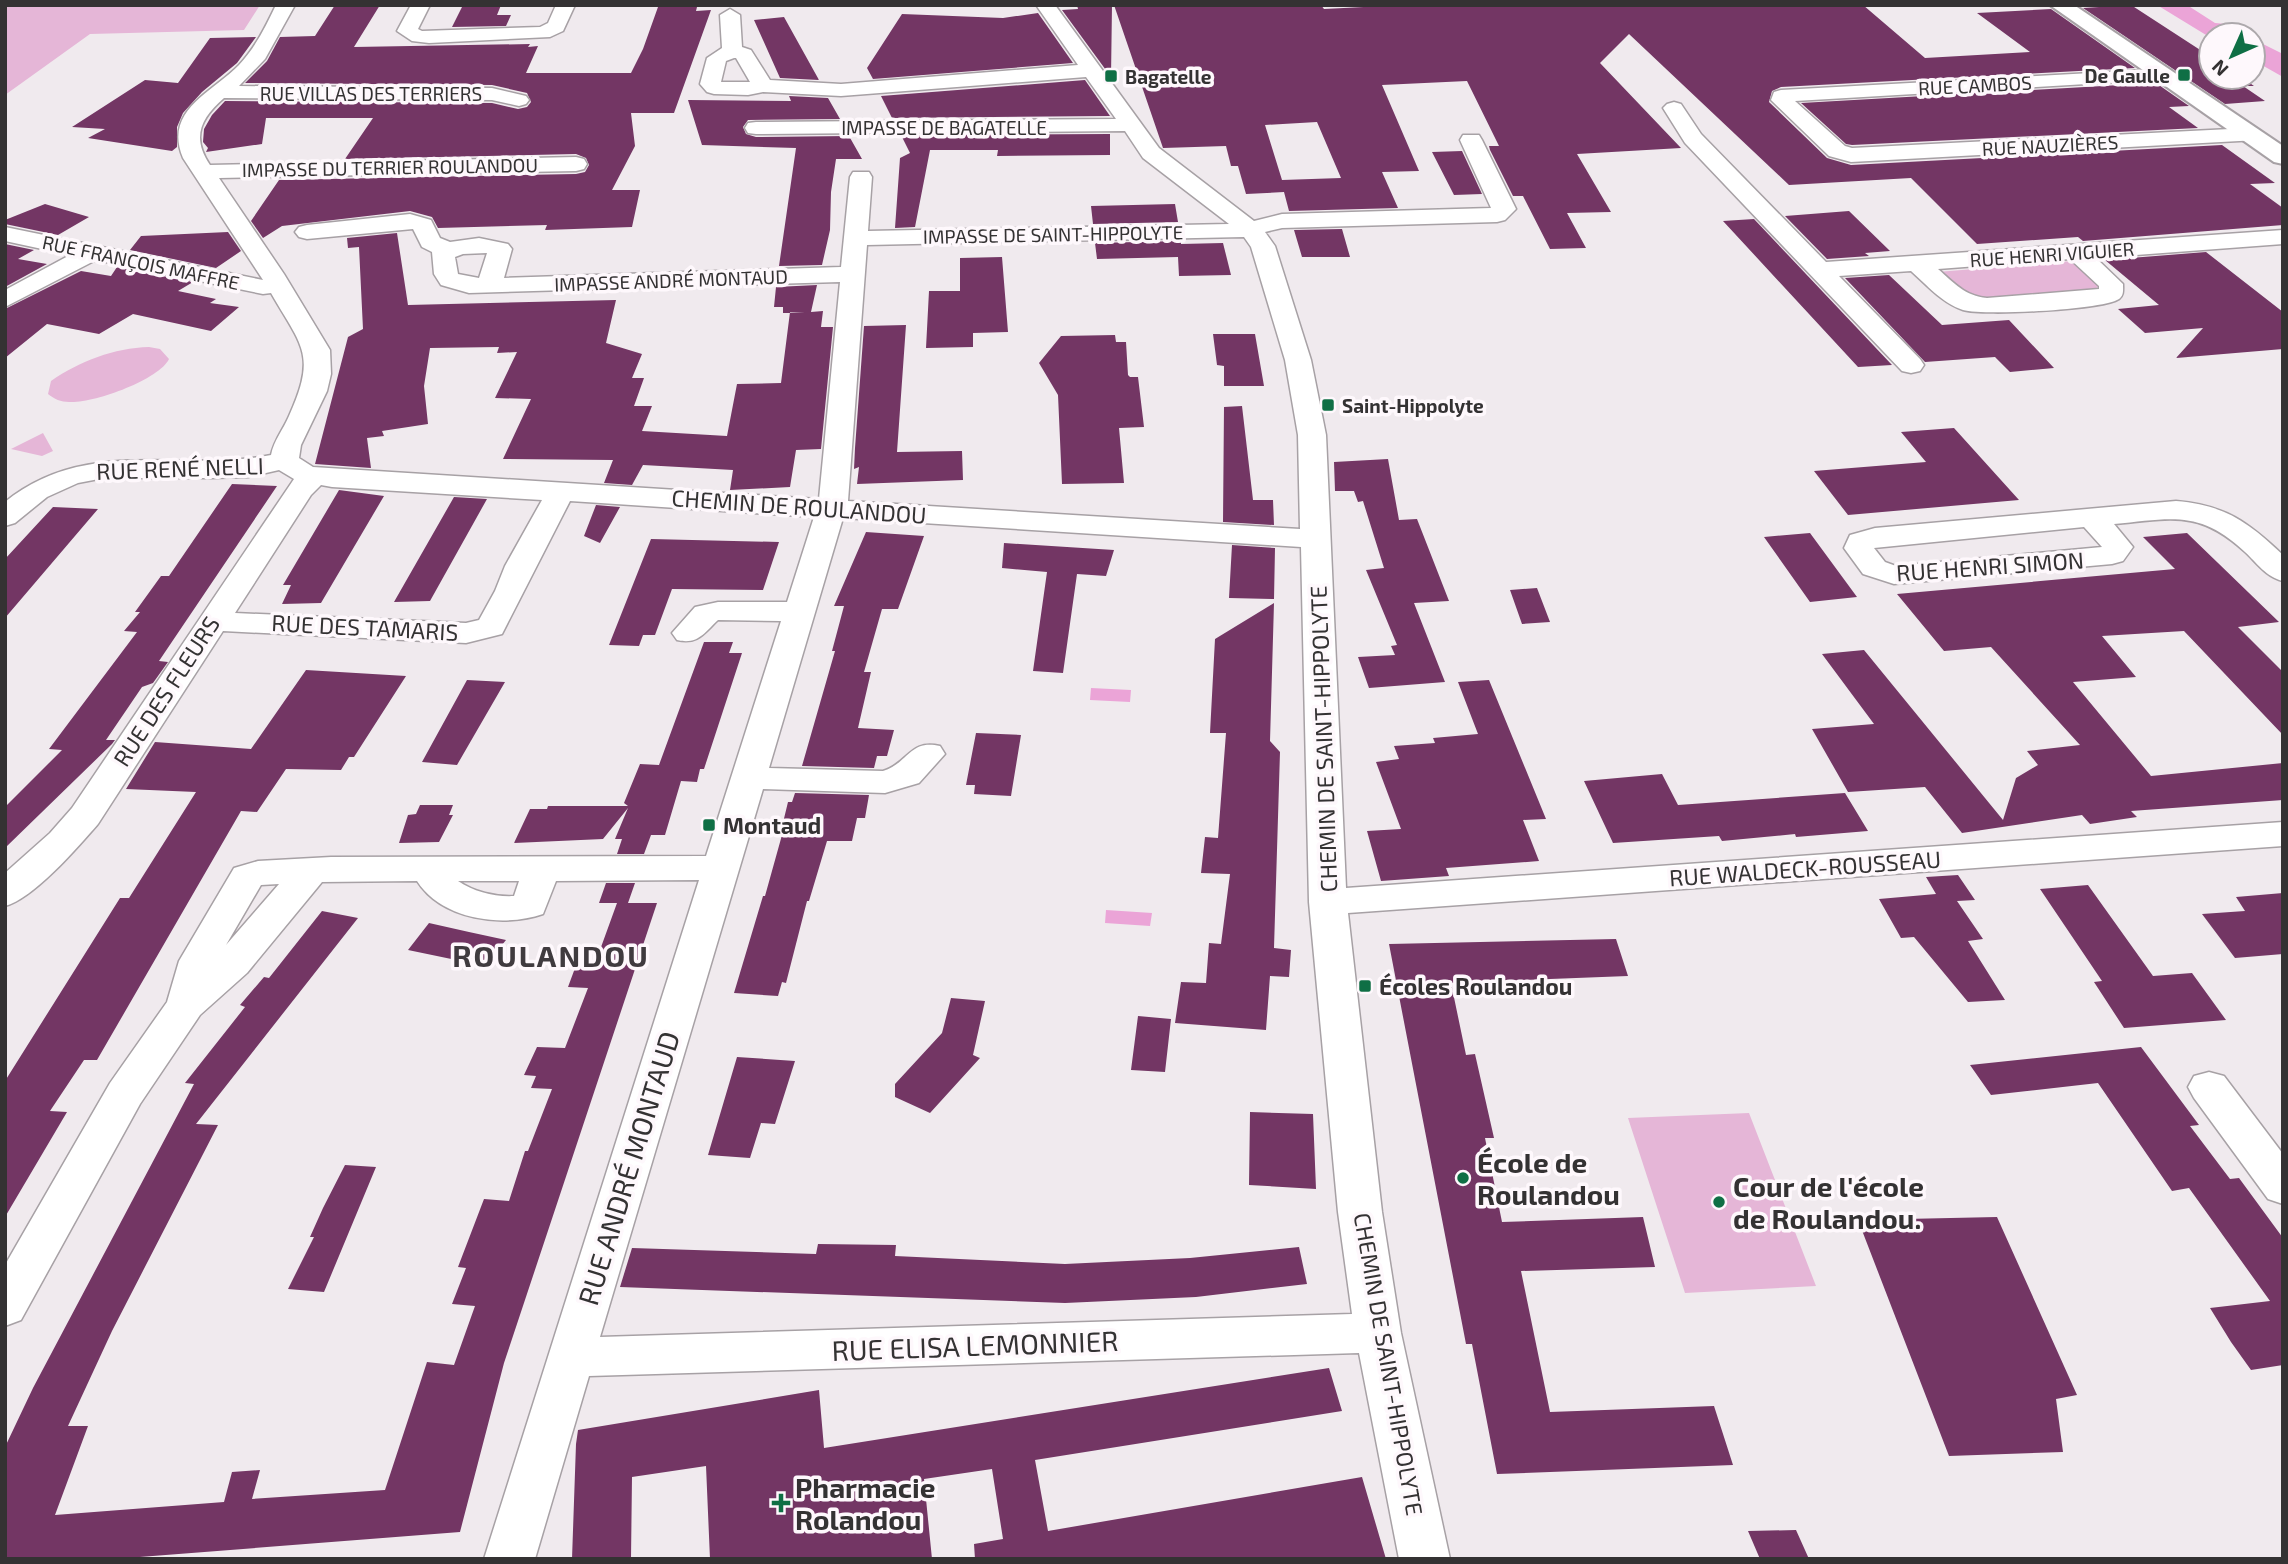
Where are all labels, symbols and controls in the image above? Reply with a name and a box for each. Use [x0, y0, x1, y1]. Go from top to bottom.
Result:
north arrow [2197, 21, 2267, 91]
text: N [2207, 55, 2233, 81]
place label: De Gaulle [2085, 64, 2170, 87]
place label: Bagatelle [1125, 65, 1212, 88]
marker: De Gaulle [2176, 67, 2192, 83]
marker: Bagatelle [1103, 68, 1119, 84]
street label: RUE CAMBOS [1918, 71, 2032, 99]
street label: RUE VILLAS DES TERRIERS [260, 82, 482, 105]
street label: IMPASSE DE BAGATELLE [841, 116, 1047, 139]
street label: RUE NAUZIÈRES [1981, 130, 2119, 160]
street label: IMPASSE DU TERRIER ROULANDOU [242, 153, 538, 181]
street label: IMPASSE DE SAINT-HIPPOLYTE [923, 220, 1183, 248]
street label: RUE FRANÇOIS MAFFRE [40, 230, 242, 295]
street label: RUE HENRI VIGUIER [1969, 237, 2135, 271]
street label: IMPASSE ANDRÉ MONTAUD [554, 264, 788, 296]
place label: Saint-Hippolyte [1342, 394, 1484, 418]
marker: Saint-Hippolyte [1320, 397, 1336, 413]
street label: RUE RENÉ NELLI [96, 451, 264, 485]
street label: CHEMIN DE ROULANDOU [671, 483, 927, 529]
street label: RUE HENRI SIMON [1895, 545, 2085, 587]
street label: CHEMIN DE SAINT-HIPPOLYTE [1304, 585, 1342, 893]
street label: RUE DES TAMARIS [271, 608, 459, 646]
street label: RUE DES FLEURS [107, 611, 225, 771]
place label: Montaud [723, 811, 821, 839]
marker: Montaud [701, 817, 717, 833]
street label: RUE WALDECK-ROUSSEAU [1668, 845, 1942, 891]
district label: ROULANDOU [452, 937, 650, 973]
place label: Écoles Roulandou [1379, 972, 1572, 1000]
marker: Écoles Roulandou [1357, 978, 1373, 994]
street label: RUE ANDRÉ MONTAUD [570, 1027, 686, 1309]
place label: École de Roulandou [1477, 1145, 1620, 1211]
place label: Cour de l'école de Roulandou. [1733, 1169, 1924, 1235]
marker: École de Roulandou [1455, 1170, 1471, 1186]
marker: Cour de l'école de Roulandou. [1711, 1194, 1727, 1210]
street label: CHEMIN DE SAINT-HIPPOLYTE [1349, 1210, 1429, 1518]
street label: RUE ELISA LEMONNIER [831, 1323, 1119, 1367]
place label: Pharmacie Rolandou [795, 1470, 935, 1536]
marker: Pharmacie Rolandou [773, 1495, 789, 1511]

